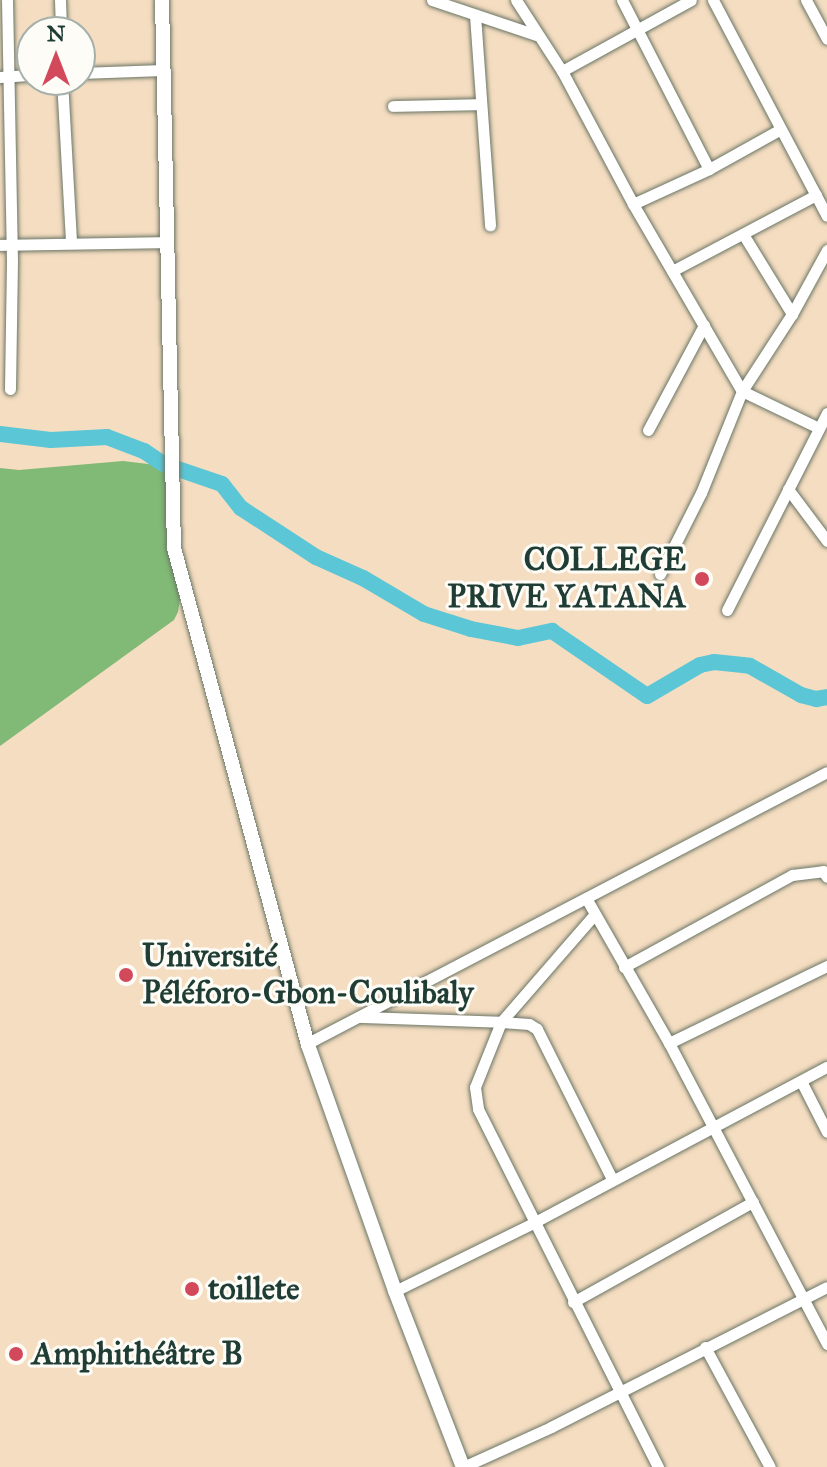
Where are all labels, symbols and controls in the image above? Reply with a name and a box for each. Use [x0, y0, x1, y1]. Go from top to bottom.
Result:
north arrow [16, 16, 96, 96]
text: N [47, 20, 65, 47]
place label: COLLEGE PRIVE YATANA [448, 542, 686, 617]
marker: COLLEGE PRIVE YATANA [693, 570, 711, 588]
place label: Université Péléforo-Gbon-Coulibaly [142, 938, 473, 1013]
marker: Université Péléforo-Gbon-Coulibaly [117, 966, 135, 984]
place label: toillete [208, 1270, 300, 1308]
marker: toillete [183, 1280, 201, 1298]
place label: Amphithéâtre B [32, 1335, 243, 1373]
marker: Amphithéâtre B [7, 1345, 25, 1363]

